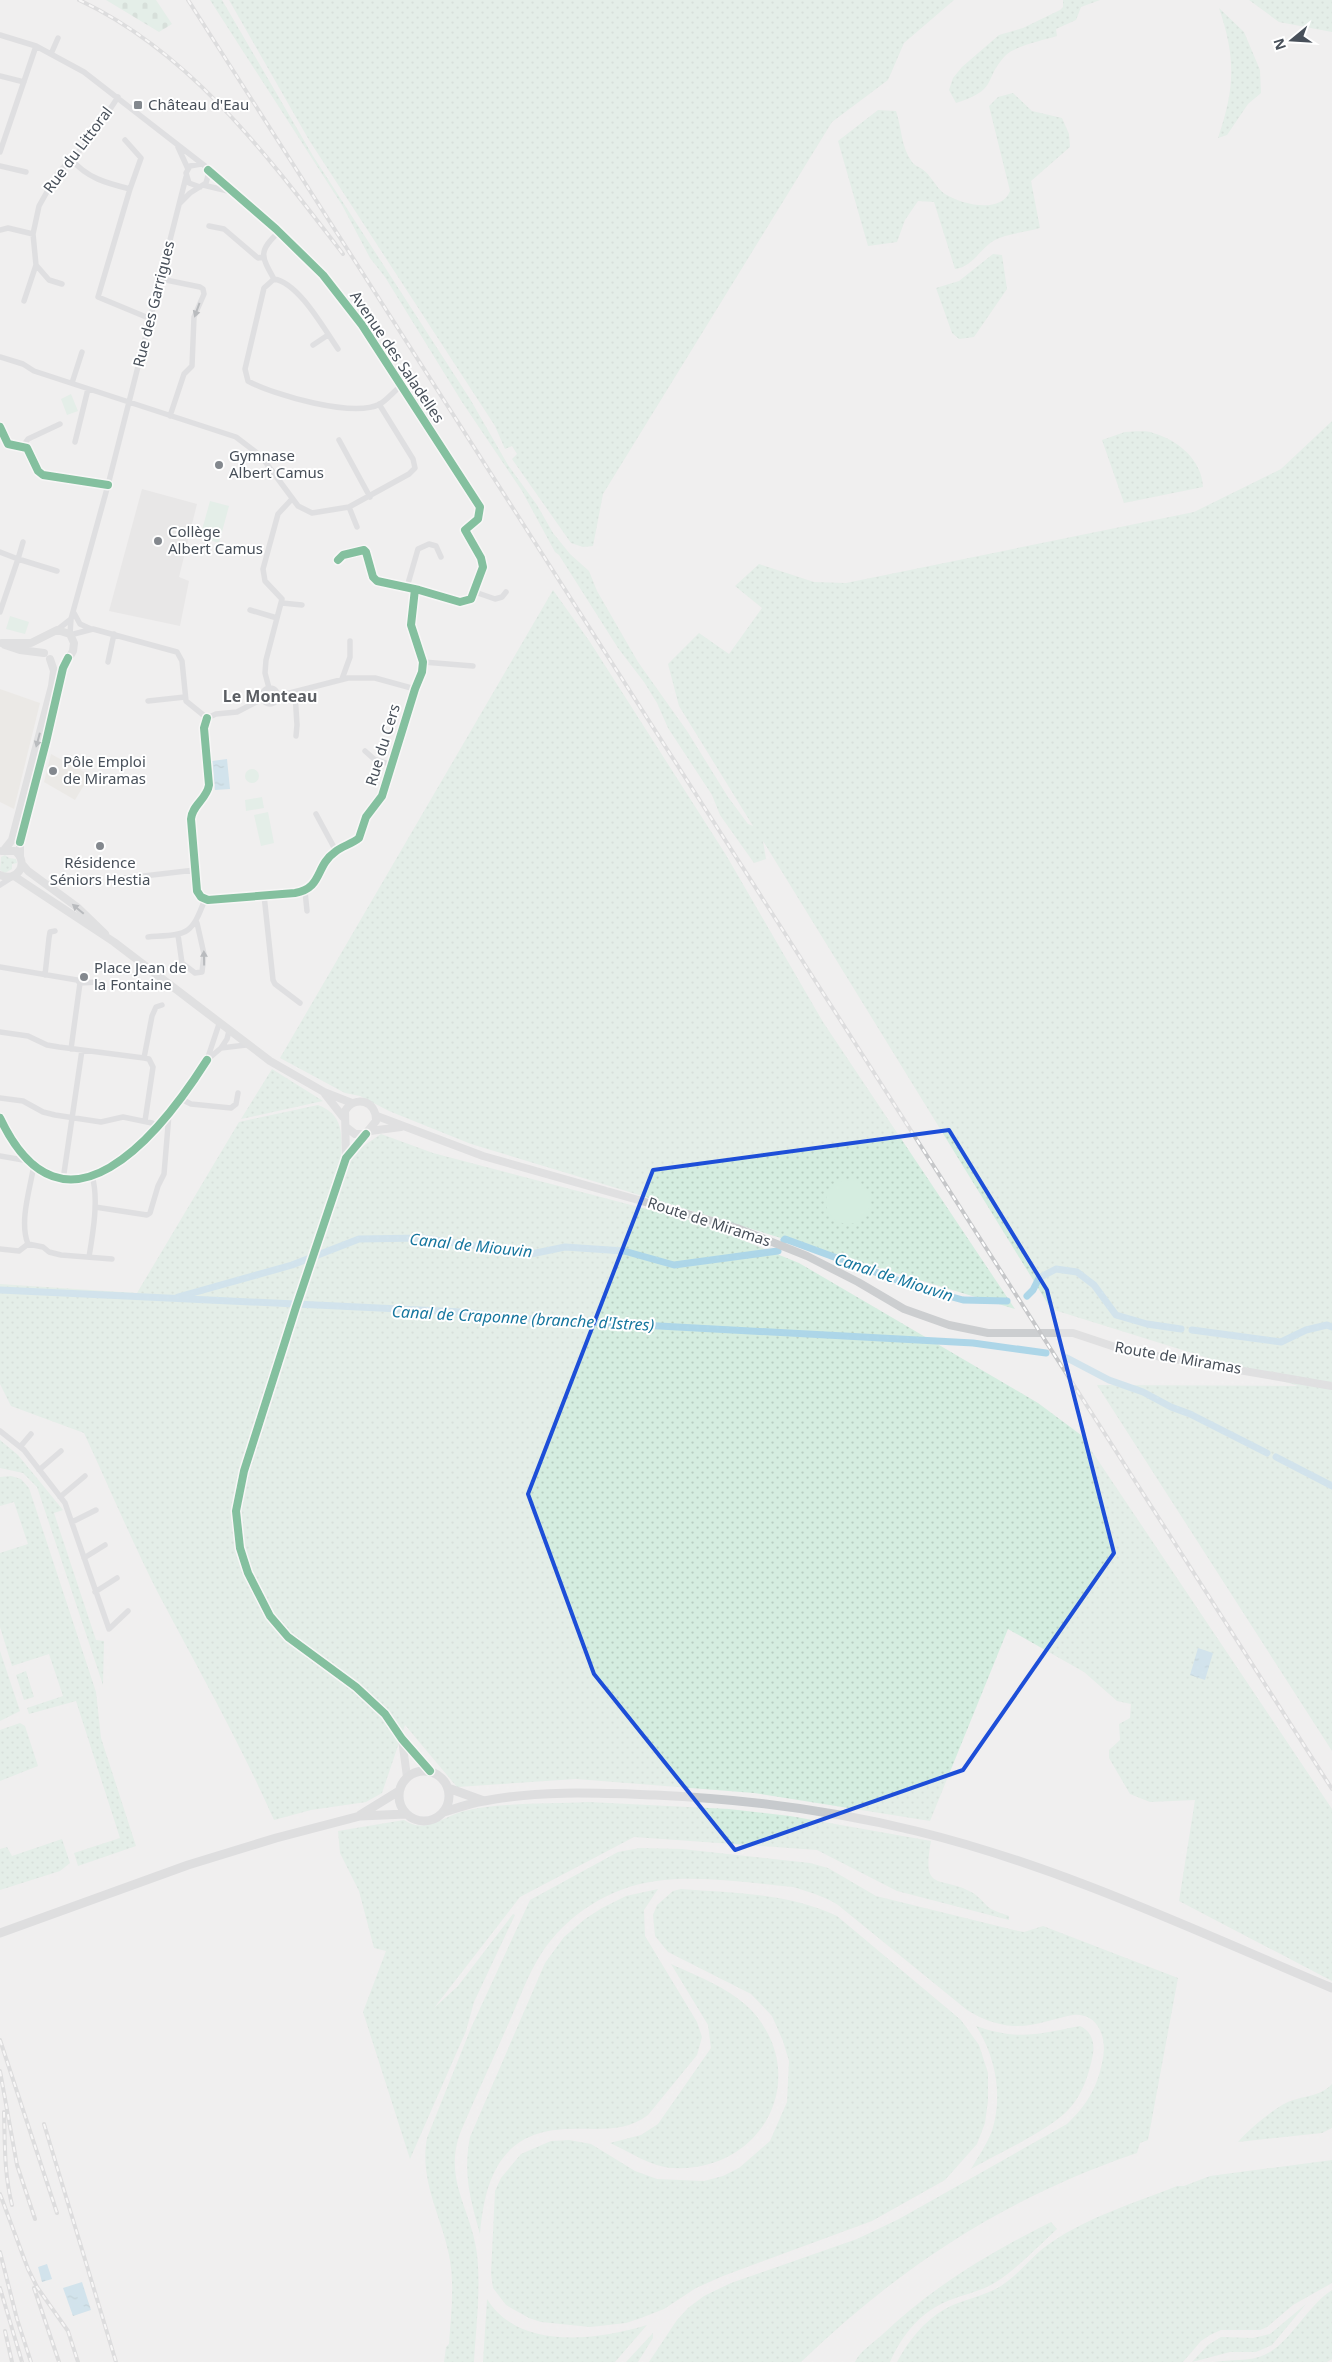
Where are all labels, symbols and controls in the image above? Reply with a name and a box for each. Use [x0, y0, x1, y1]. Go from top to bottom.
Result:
north arrow [1267, 15, 1317, 65]
text: N [1268, 36, 1290, 53]
place label: Château d'Eau [148, 94, 249, 114]
marker: Château d'Eau [132, 99, 144, 111]
street label: Rue du Littoral [38, 102, 116, 197]
street label: Rue des Garrigues [128, 239, 178, 369]
street label: Avenue des Saladelles [346, 286, 450, 426]
one-way arrow [193, 303, 200, 318]
place label: Gymnase Albert Camus [229, 445, 324, 482]
marker: Gymnase Albert Camus [213, 459, 225, 471]
place label: Collège Albert Camus [168, 521, 263, 558]
marker: Collège Albert Camus [152, 535, 164, 547]
district label: Le Monteau [223, 685, 317, 707]
street label: Rue du Cers [360, 701, 404, 788]
one-way arrow [33, 733, 41, 748]
place label: Pôle Emploi de Miramas [63, 751, 146, 788]
marker: Pôle Emploi de Miramas [47, 765, 59, 777]
marker: Résidence Séniors Hestia [94, 840, 106, 852]
place label: Résidence Séniors Hestia [50, 852, 150, 889]
one-way arrow [72, 903, 85, 914]
one-way arrow [199, 950, 207, 966]
place label: Place Jean de la Fontaine [94, 957, 187, 994]
marker: Place Jean de la Fontaine [78, 971, 90, 983]
street label: Route de Miramas [645, 1192, 773, 1250]
water label: Canal de Miouvin [409, 1228, 533, 1262]
water label: Canal de Miouvin [832, 1247, 956, 1307]
water label: Canal de Craponne (branche d'Istres) [391, 1300, 655, 1336]
street label: Route de Miramas [1113, 1336, 1243, 1378]

